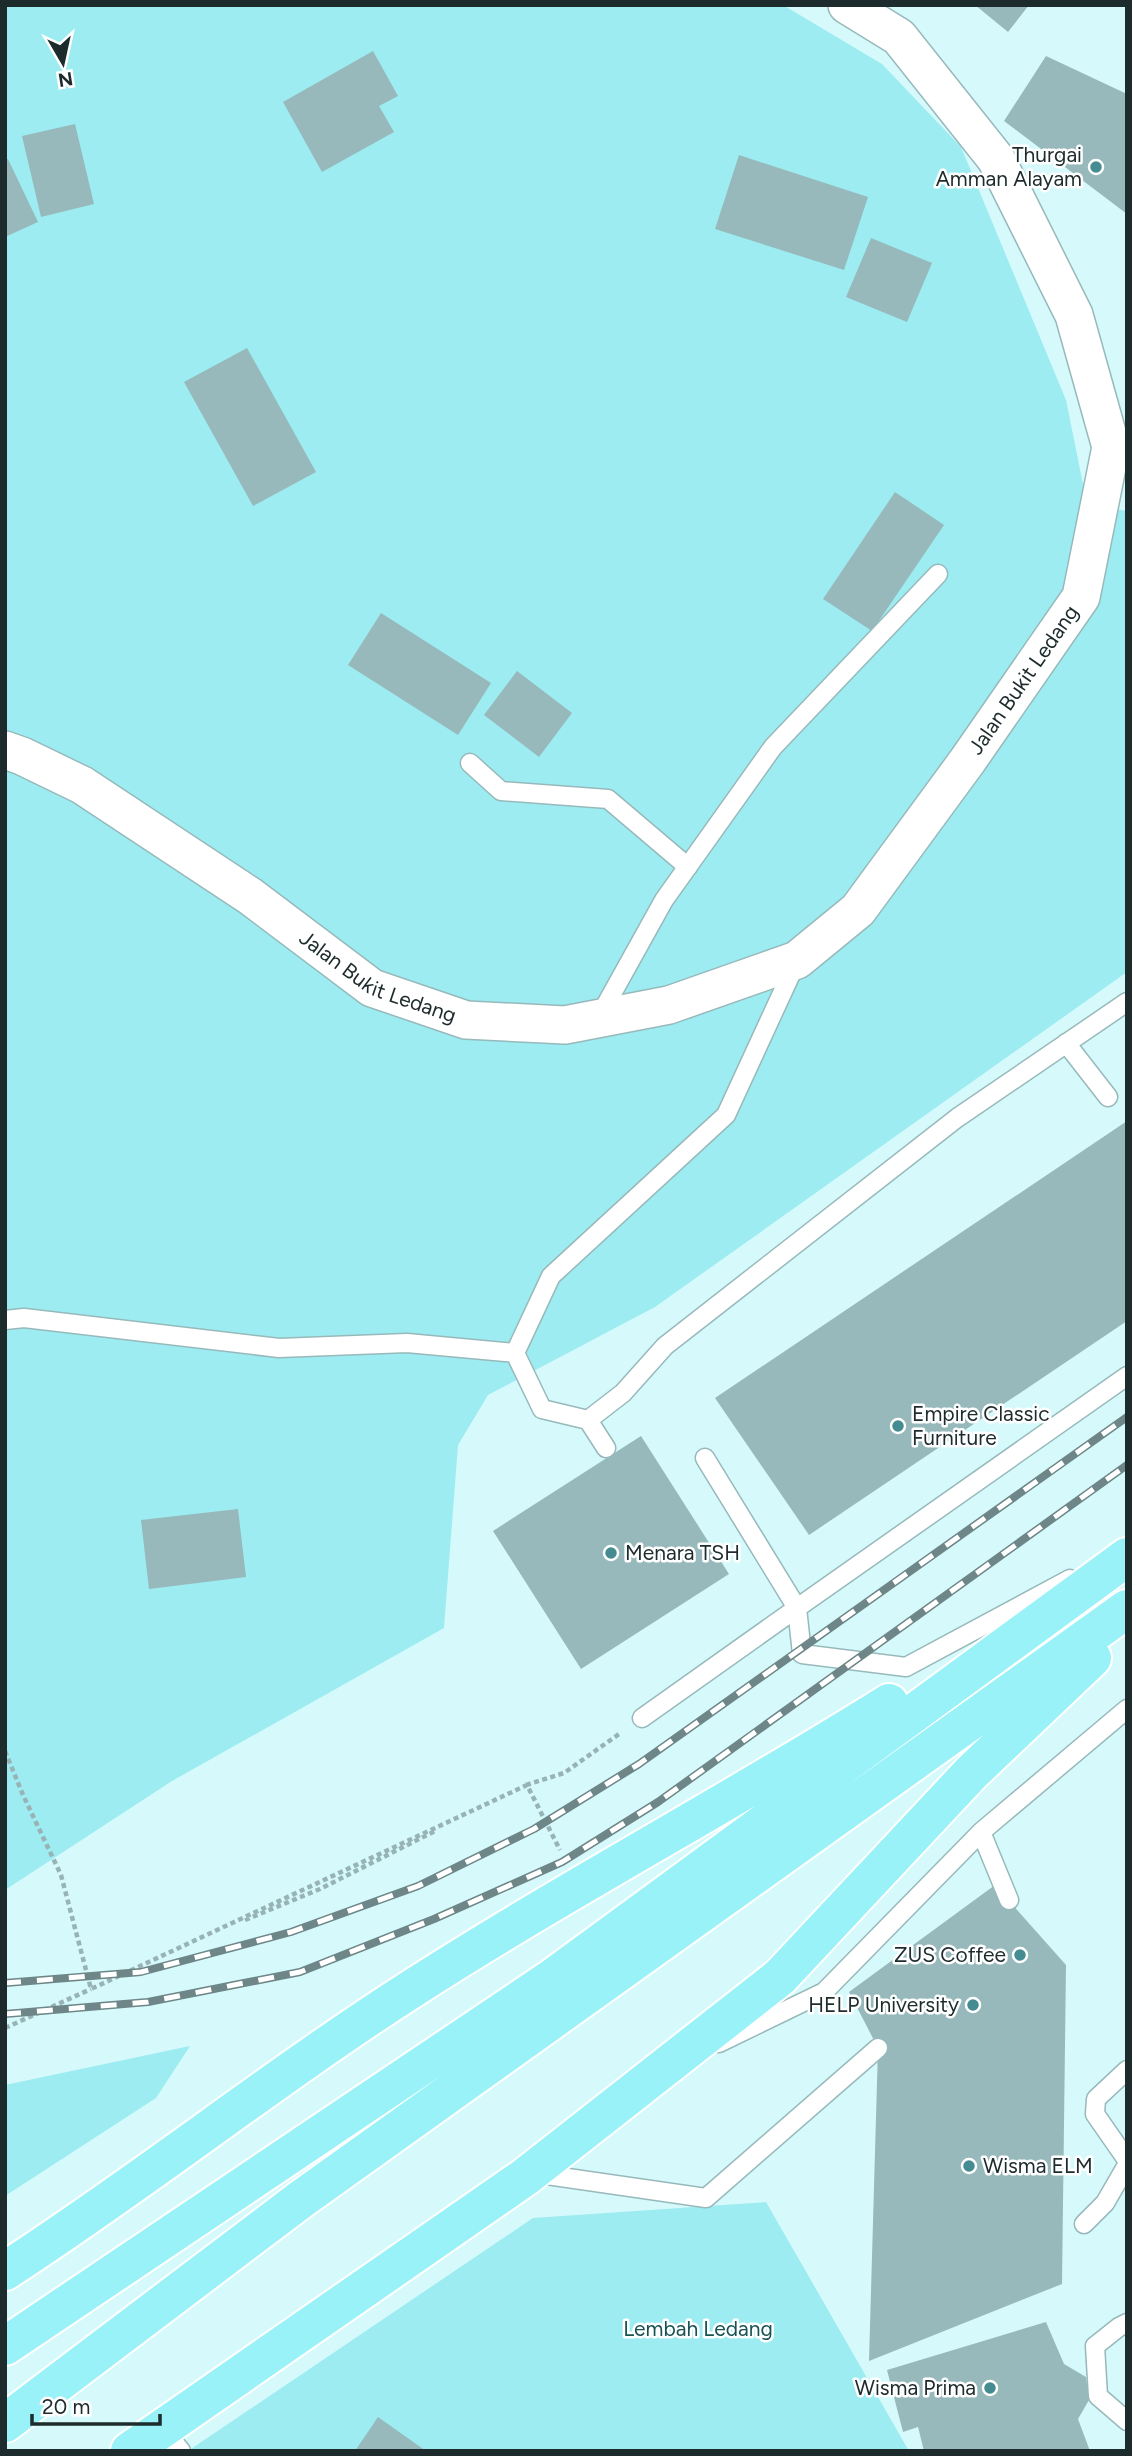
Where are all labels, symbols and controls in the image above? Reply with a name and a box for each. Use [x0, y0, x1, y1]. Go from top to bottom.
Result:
north arrow [28, 28, 98, 98]
text: N [57, 67, 75, 92]
place label: Thurgai Amman Alayam [936, 142, 1082, 191]
marker: Thurgai Amman Alayam [1088, 159, 1104, 175]
street label: Jalan Bukit Ledang [963, 600, 1083, 759]
street label: Jalan Bukit Ledang [295, 925, 460, 1028]
place label: Empire Classic Furniture [912, 1401, 1050, 1450]
marker: Empire Classic Furniture [890, 1418, 906, 1434]
place label: Menara TSH [625, 1540, 740, 1565]
marker: Menara TSH [603, 1545, 619, 1561]
place label: ZUS Coffee [894, 1942, 1006, 1967]
marker: ZUS Coffee [1012, 1947, 1028, 1963]
place label: HELP University [808, 1992, 959, 2017]
marker: HELP University [965, 1997, 981, 2013]
place label: Wisma ELM [983, 2153, 1093, 2178]
marker: Wisma ELM [961, 2158, 977, 2174]
park label: Lembah Ledang [623, 2316, 773, 2341]
place label: Wisma Prima [855, 2375, 976, 2400]
marker: Wisma Prima [982, 2380, 998, 2396]
scale bar [32, 2382, 159, 2426]
text: 20 m [42, 2394, 90, 2419]

